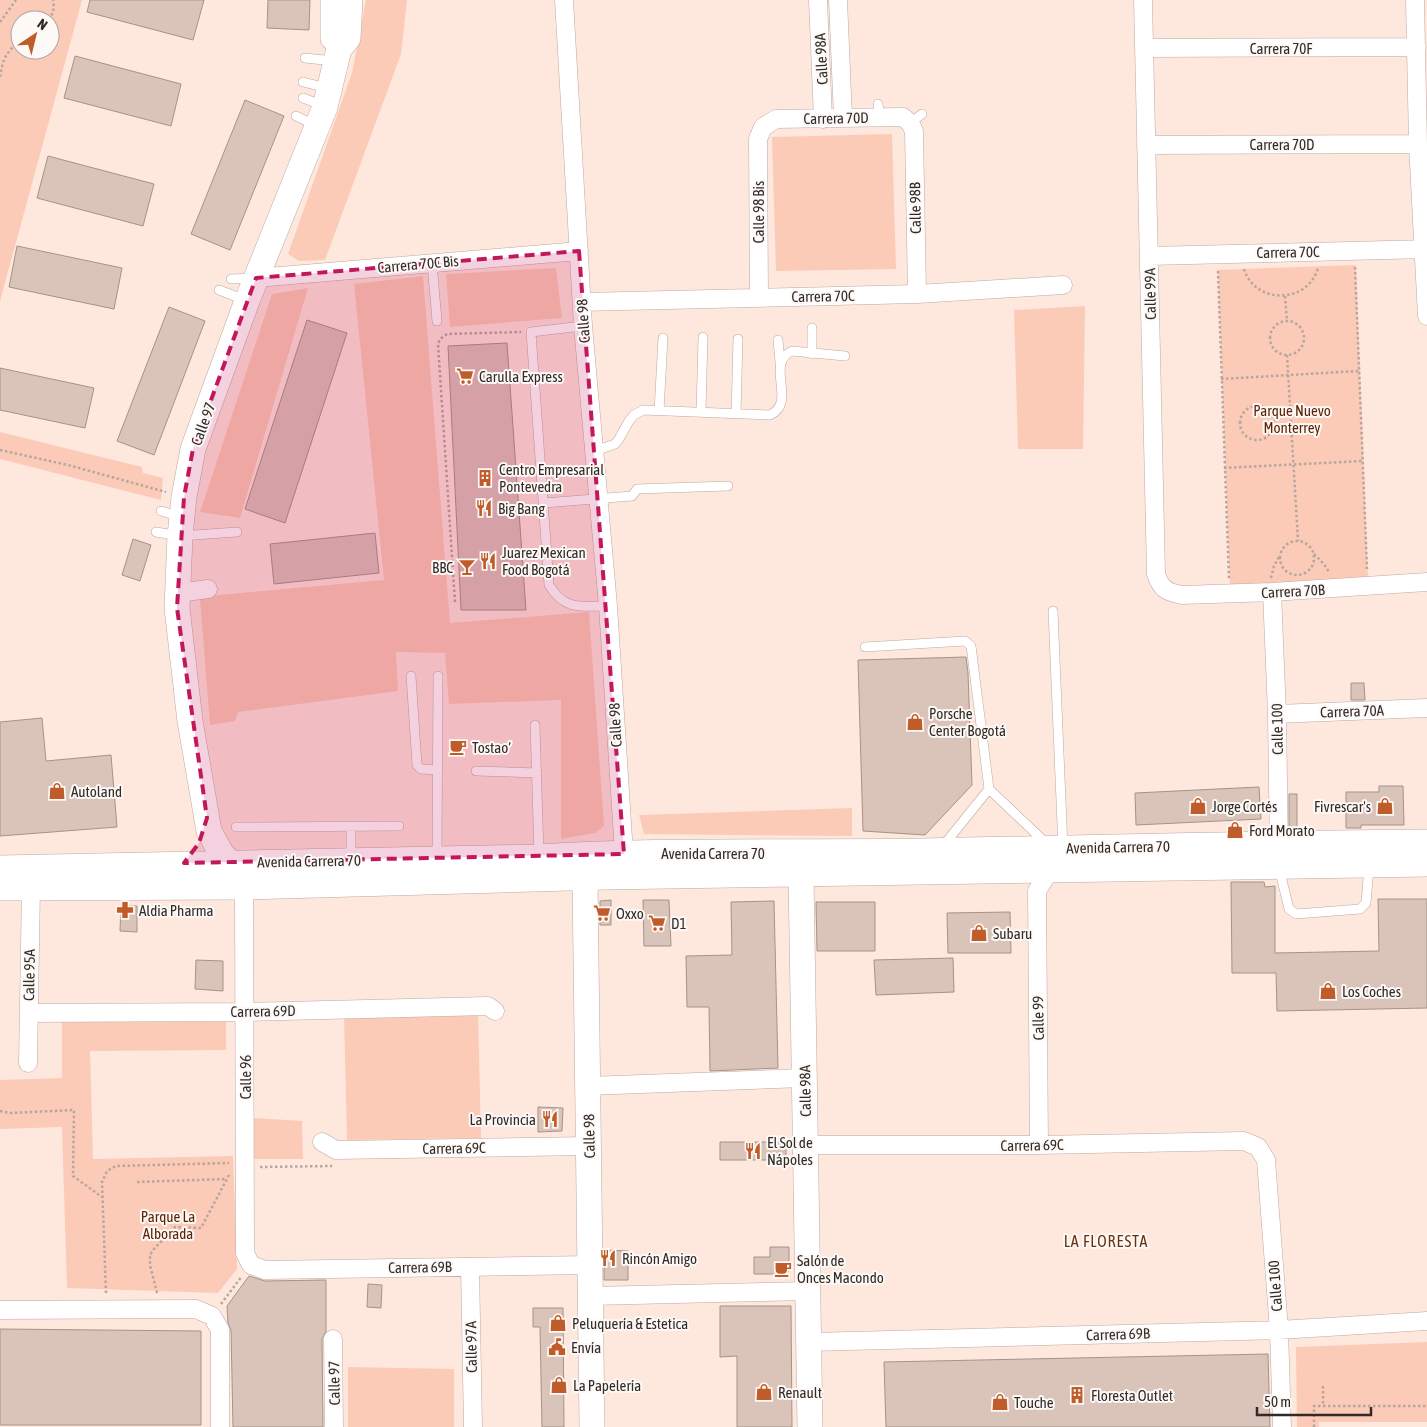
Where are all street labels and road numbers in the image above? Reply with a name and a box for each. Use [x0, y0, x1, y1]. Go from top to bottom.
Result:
street label: Calle 98A [811, 32, 831, 85]
street label: Carrera 70F [1250, 40, 1312, 57]
street label: Carrera 70D [803, 109, 869, 127]
street label: Carrera 70D [1249, 136, 1315, 153]
street label: Calle 98 Bis [750, 181, 767, 243]
street label: Calle 98B [906, 182, 924, 234]
street label: Carrera 70C [1256, 243, 1320, 261]
street label: Carrera 70C Bis [377, 252, 459, 276]
street label: Calle 99A [1141, 267, 1159, 320]
street label: Carrera 70C [791, 287, 855, 305]
street label: Calle 98 [573, 298, 593, 344]
street label: Calle 97 [187, 400, 219, 448]
street label: Carrera 70B [1261, 581, 1325, 601]
street label: Carrera 70A [1320, 701, 1385, 721]
street label: Calle 98 [605, 702, 625, 748]
street label: Calle 100 [1268, 703, 1286, 755]
street label: Avenida Carrera 70 [1066, 838, 1170, 856]
street label: Avenida Carrera 70 [661, 845, 765, 862]
street label: Avenida Carrera 70 [257, 852, 361, 870]
street label: Calle 95A [20, 948, 38, 1001]
street label: Calle 99 [1029, 996, 1047, 1040]
street label: Carrera 69D [230, 1002, 296, 1020]
street label: Calle 96 [237, 1055, 254, 1099]
street label: Calle 98A [796, 1064, 814, 1117]
street label: Calle 98 [580, 1114, 598, 1158]
street label: Carrera 69C [1000, 1136, 1064, 1154]
street label: Carrera 69C [422, 1139, 486, 1157]
street label: Carrera 69B [388, 1258, 452, 1276]
street label: Calle 100 [1265, 1260, 1285, 1312]
street label: Calle 97A [462, 1320, 480, 1373]
street label: Carrera 69B [1086, 1324, 1150, 1344]
street label: Calle 97 [325, 1361, 343, 1405]

